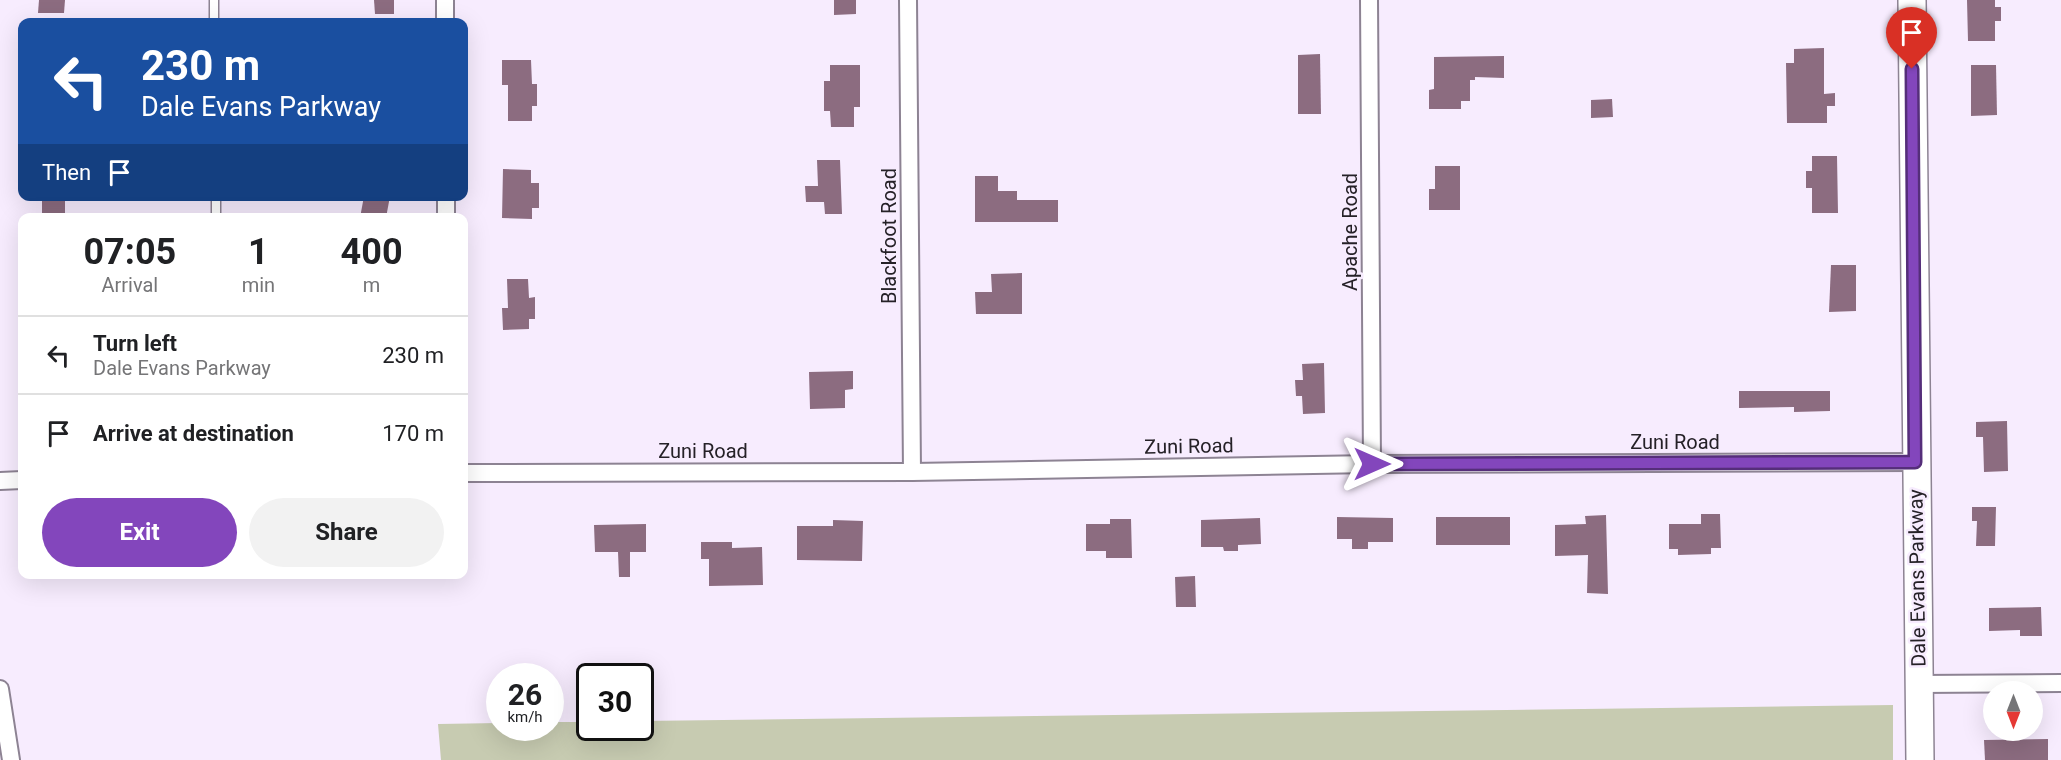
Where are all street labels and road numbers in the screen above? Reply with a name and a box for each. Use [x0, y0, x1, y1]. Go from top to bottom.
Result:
street label: Blackfoot Road [877, 168, 901, 304]
street label: Apache Road [1338, 173, 1362, 291]
street label: Zuni Road [1630, 430, 1720, 454]
street label: Zuni Road [1144, 433, 1234, 459]
street label: Zuni Road [658, 439, 748, 463]
street label: Dale Evans Parkway [1903, 488, 1931, 667]

